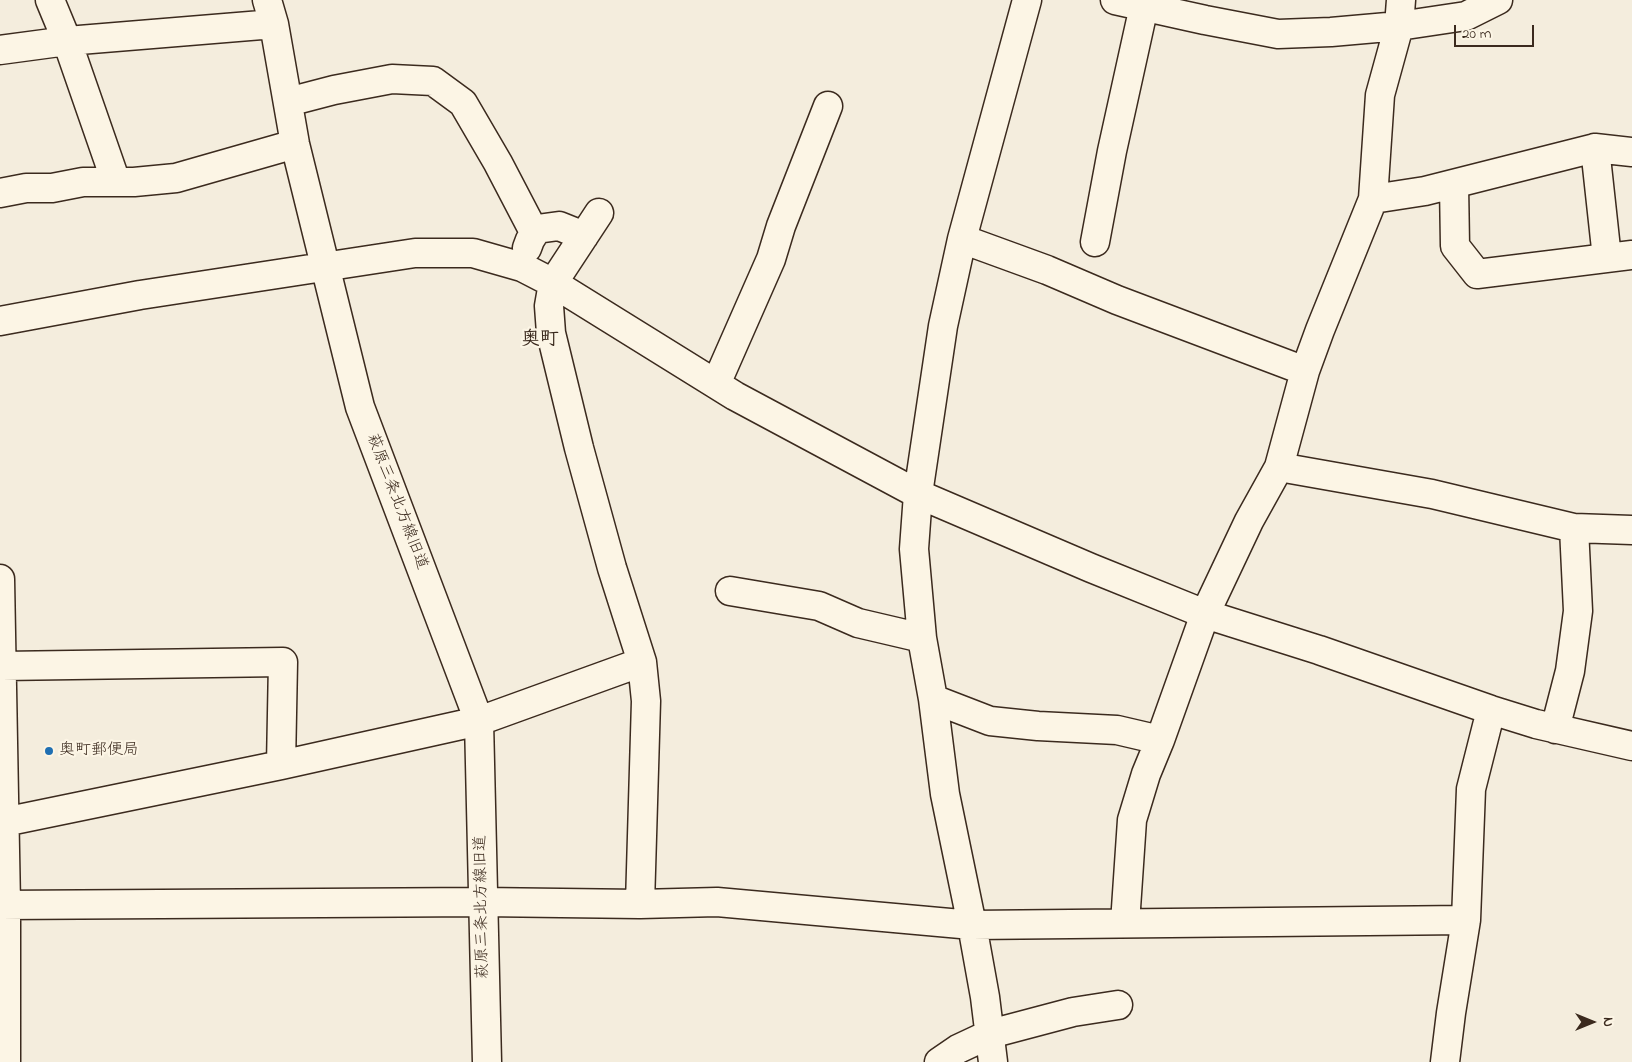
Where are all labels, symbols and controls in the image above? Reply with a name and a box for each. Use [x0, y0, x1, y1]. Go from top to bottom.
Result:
scale bar [1457, 15, 1537, 47]
text: 20 m [1462, 23, 1491, 45]
district label: 奥町 [521, 330, 559, 352]
street label: 萩原三条北方線旧道 [361, 431, 431, 573]
place label: 奥町郵便局 [59, 741, 139, 761]
marker: 奥町郵便局 [43, 745, 55, 757]
street label: 萩原三条北方線旧道 [472, 835, 494, 979]
north arrow [1567, 997, 1617, 1047]
text: N [1597, 1017, 1618, 1027]

